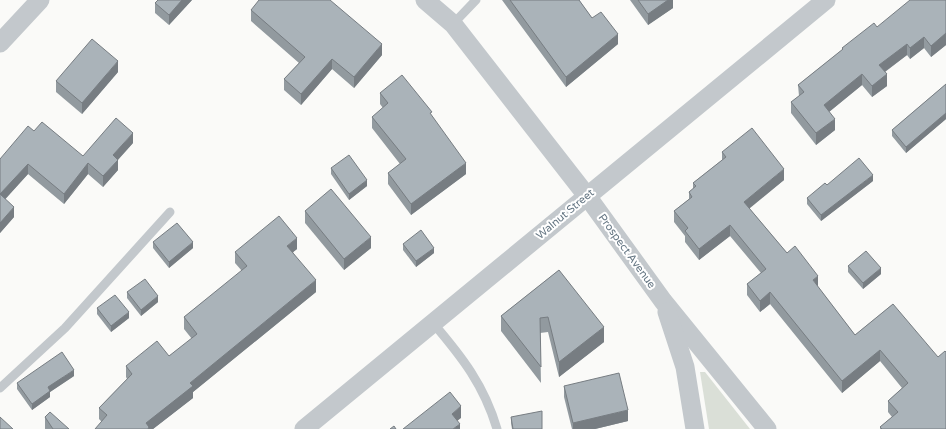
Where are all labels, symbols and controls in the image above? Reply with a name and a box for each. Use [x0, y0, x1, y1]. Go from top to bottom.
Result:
street label: Walnut Street [533, 186, 597, 242]
street label: Prospect Avenue [596, 211, 658, 291]

